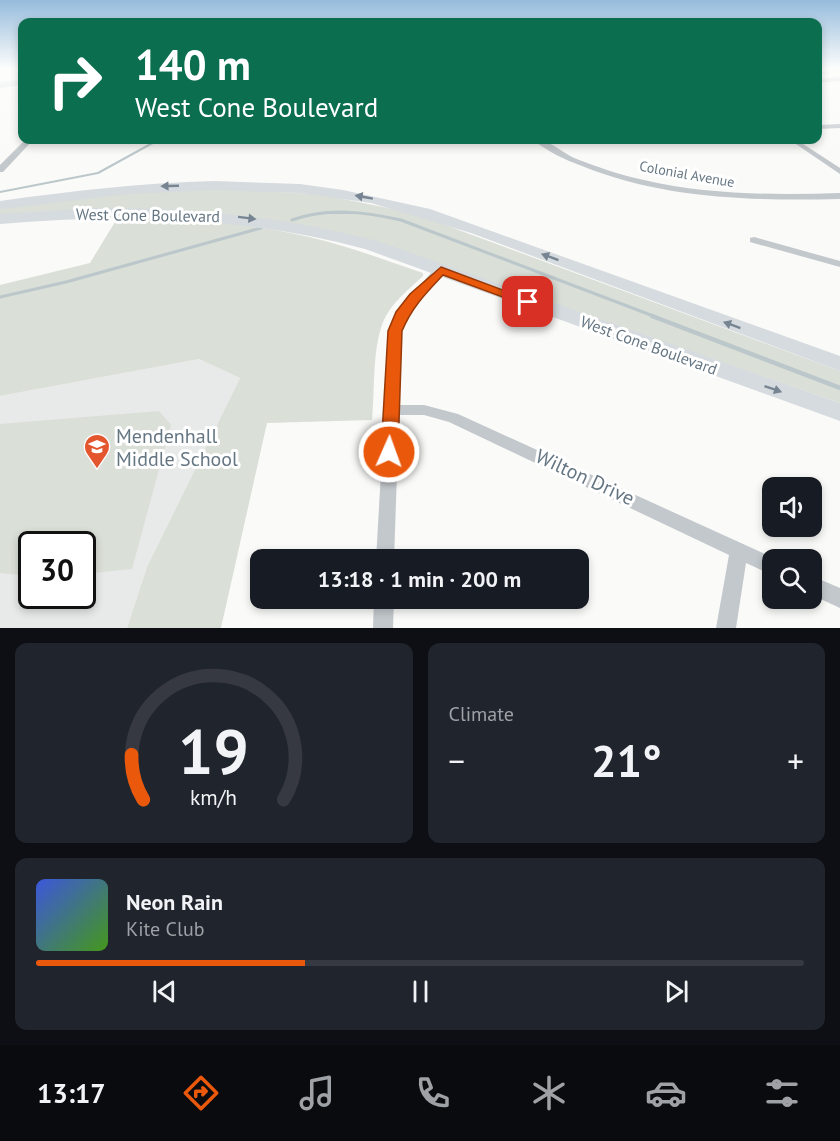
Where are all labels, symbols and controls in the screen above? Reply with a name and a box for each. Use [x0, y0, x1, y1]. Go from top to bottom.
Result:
text: 140 m [135, 37, 251, 92]
icon: right [36, 42, 114, 120]
text: West Cone Boulevard [135, 90, 378, 124]
street label: Colonial Avenue [638, 157, 736, 191]
one-way arrow [161, 181, 180, 190]
one-way arrow [355, 193, 374, 202]
street label: West Cone Boulevard [76, 204, 220, 226]
one-way arrow [238, 214, 257, 223]
one-way arrow [541, 252, 559, 261]
pin [502, 276, 553, 327]
icon: arrive [511, 285, 544, 318]
street label: West Cone Boulevard [578, 311, 720, 379]
one-way arrow [723, 320, 741, 330]
one-way arrow [764, 384, 782, 394]
position arrow [357, 420, 421, 484]
place label: Mendenhall Middle School [116, 423, 238, 472]
school or university icon: Mendenhall Middle School [82, 432, 112, 470]
street label: Wilton Drive [531, 443, 639, 511]
map controls [762, 477, 822, 609]
button: sound [762, 477, 822, 537]
speed limit sign: 30 [18, 531, 96, 609]
button: search [762, 549, 822, 609]
text: 13:18 · 1 min · 200 m [318, 565, 521, 593]
text: Climate [449, 701, 514, 727]
text: 19 [178, 710, 249, 791]
text: 21° [591, 731, 662, 789]
text: − [449, 739, 465, 782]
text: + [787, 739, 804, 782]
text: km/h [190, 783, 237, 811]
text: Neon Rain [126, 888, 223, 916]
text: Kite Club [126, 916, 204, 942]
icon: previous [148, 975, 181, 1008]
icon: pause [404, 975, 437, 1008]
icon: next [660, 975, 693, 1008]
icon: directions [180, 1072, 222, 1114]
icon: music [296, 1072, 338, 1114]
icon: phone [412, 1072, 454, 1114]
icon: climate [528, 1072, 570, 1114]
icon: car [645, 1072, 687, 1114]
icon: filters [761, 1072, 803, 1114]
text: 13:17 [37, 1076, 106, 1110]

